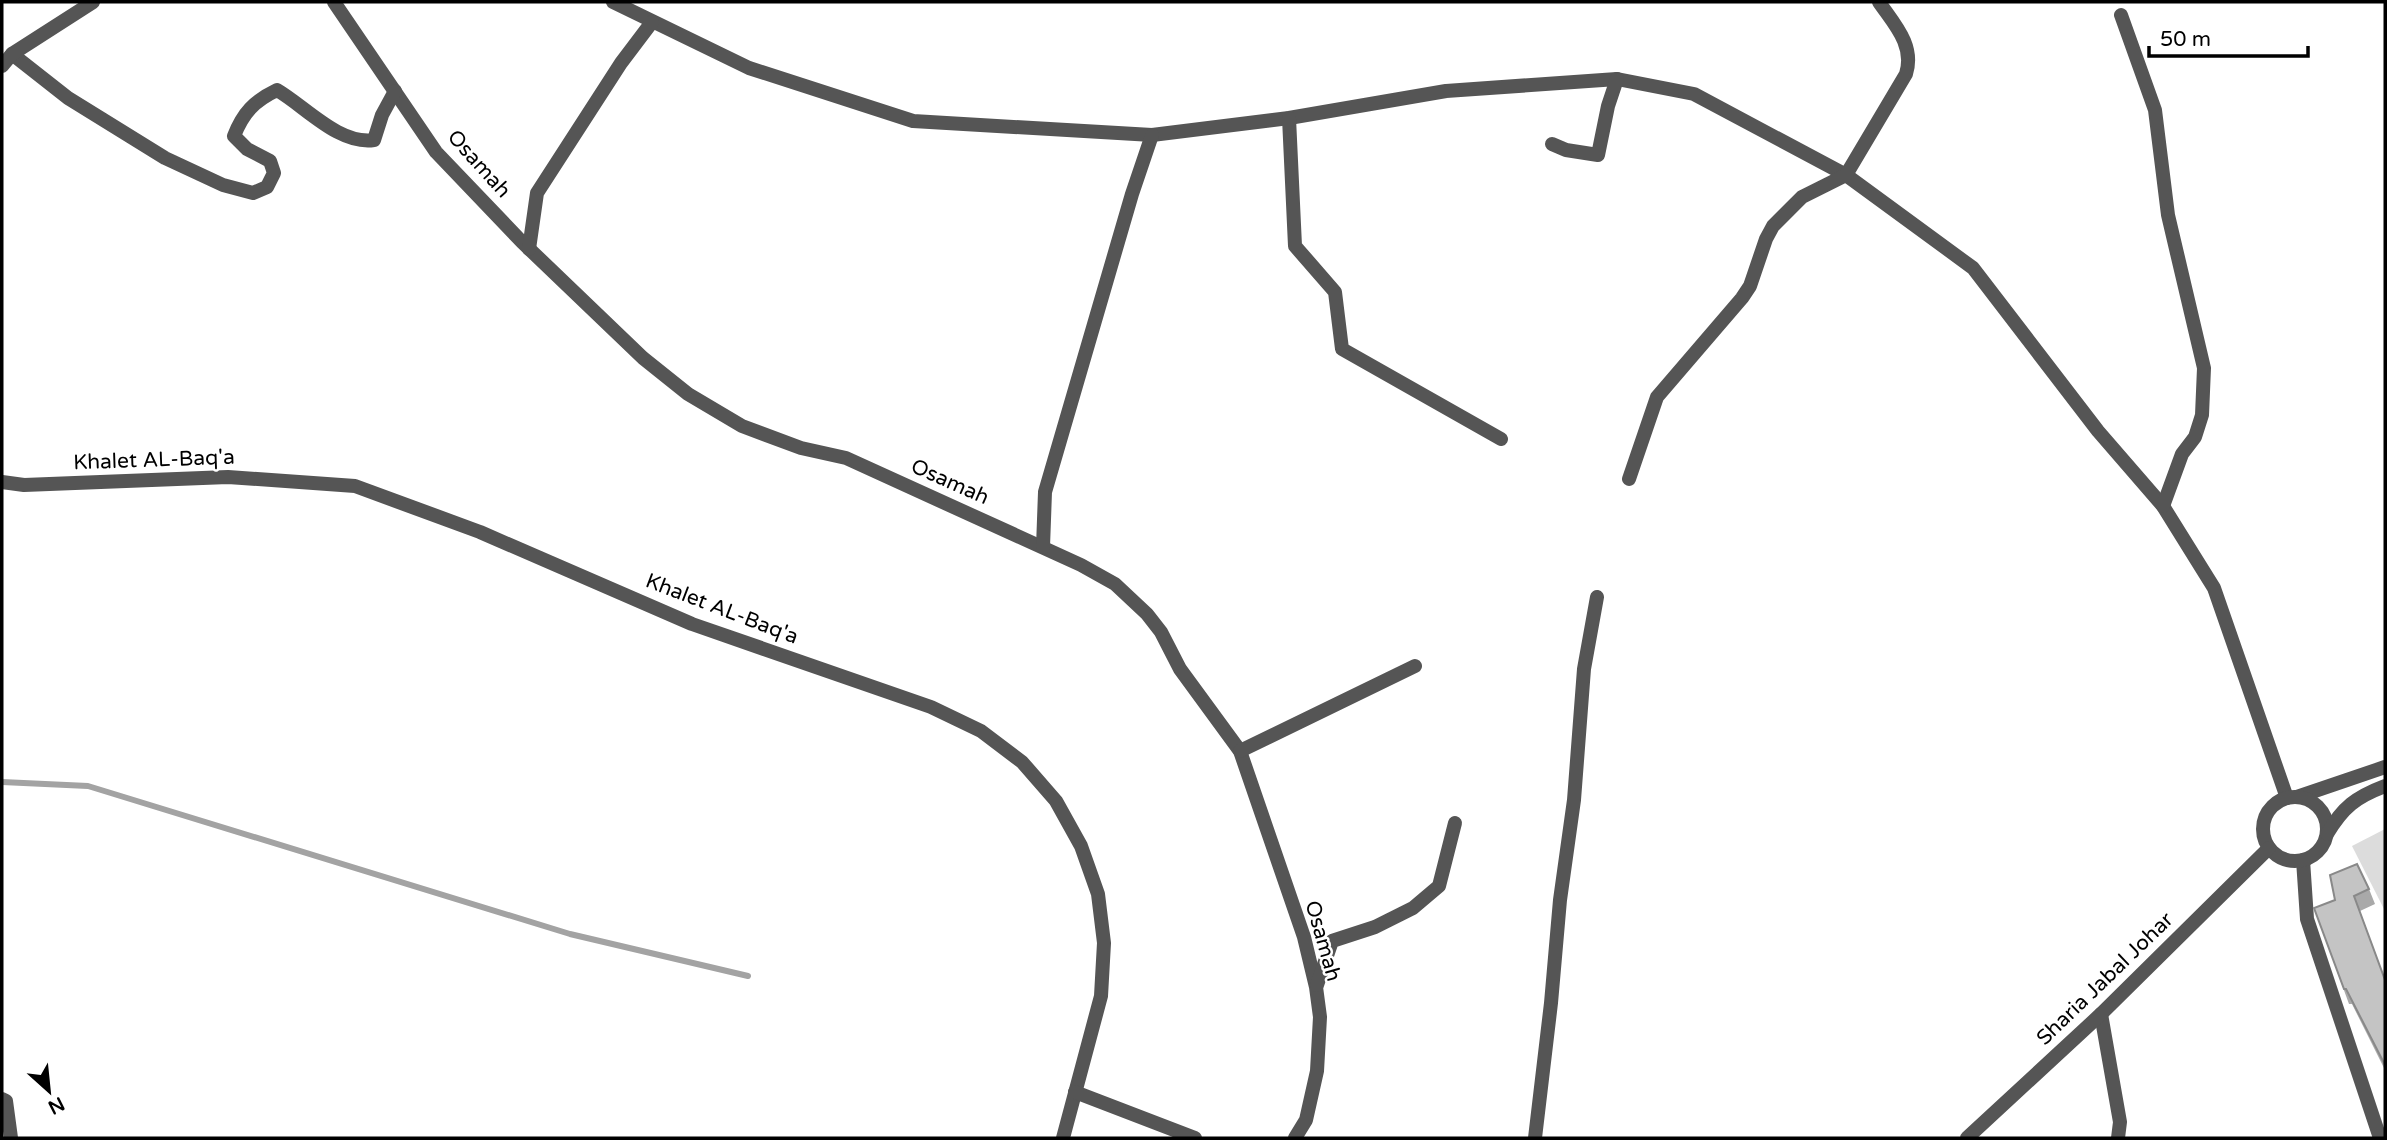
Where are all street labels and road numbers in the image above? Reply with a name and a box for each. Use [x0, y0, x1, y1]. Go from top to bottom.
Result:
street label: Osamah [442, 125, 516, 203]
street label: Khalet AL-Baq'a [73, 445, 235, 475]
street label: Osamah [907, 454, 993, 510]
street label: Khalet AL-Baq'a [642, 568, 802, 650]
street label: Osamah [1300, 898, 1346, 984]
street label: Sharia Jabal Johar [2031, 907, 2179, 1051]

